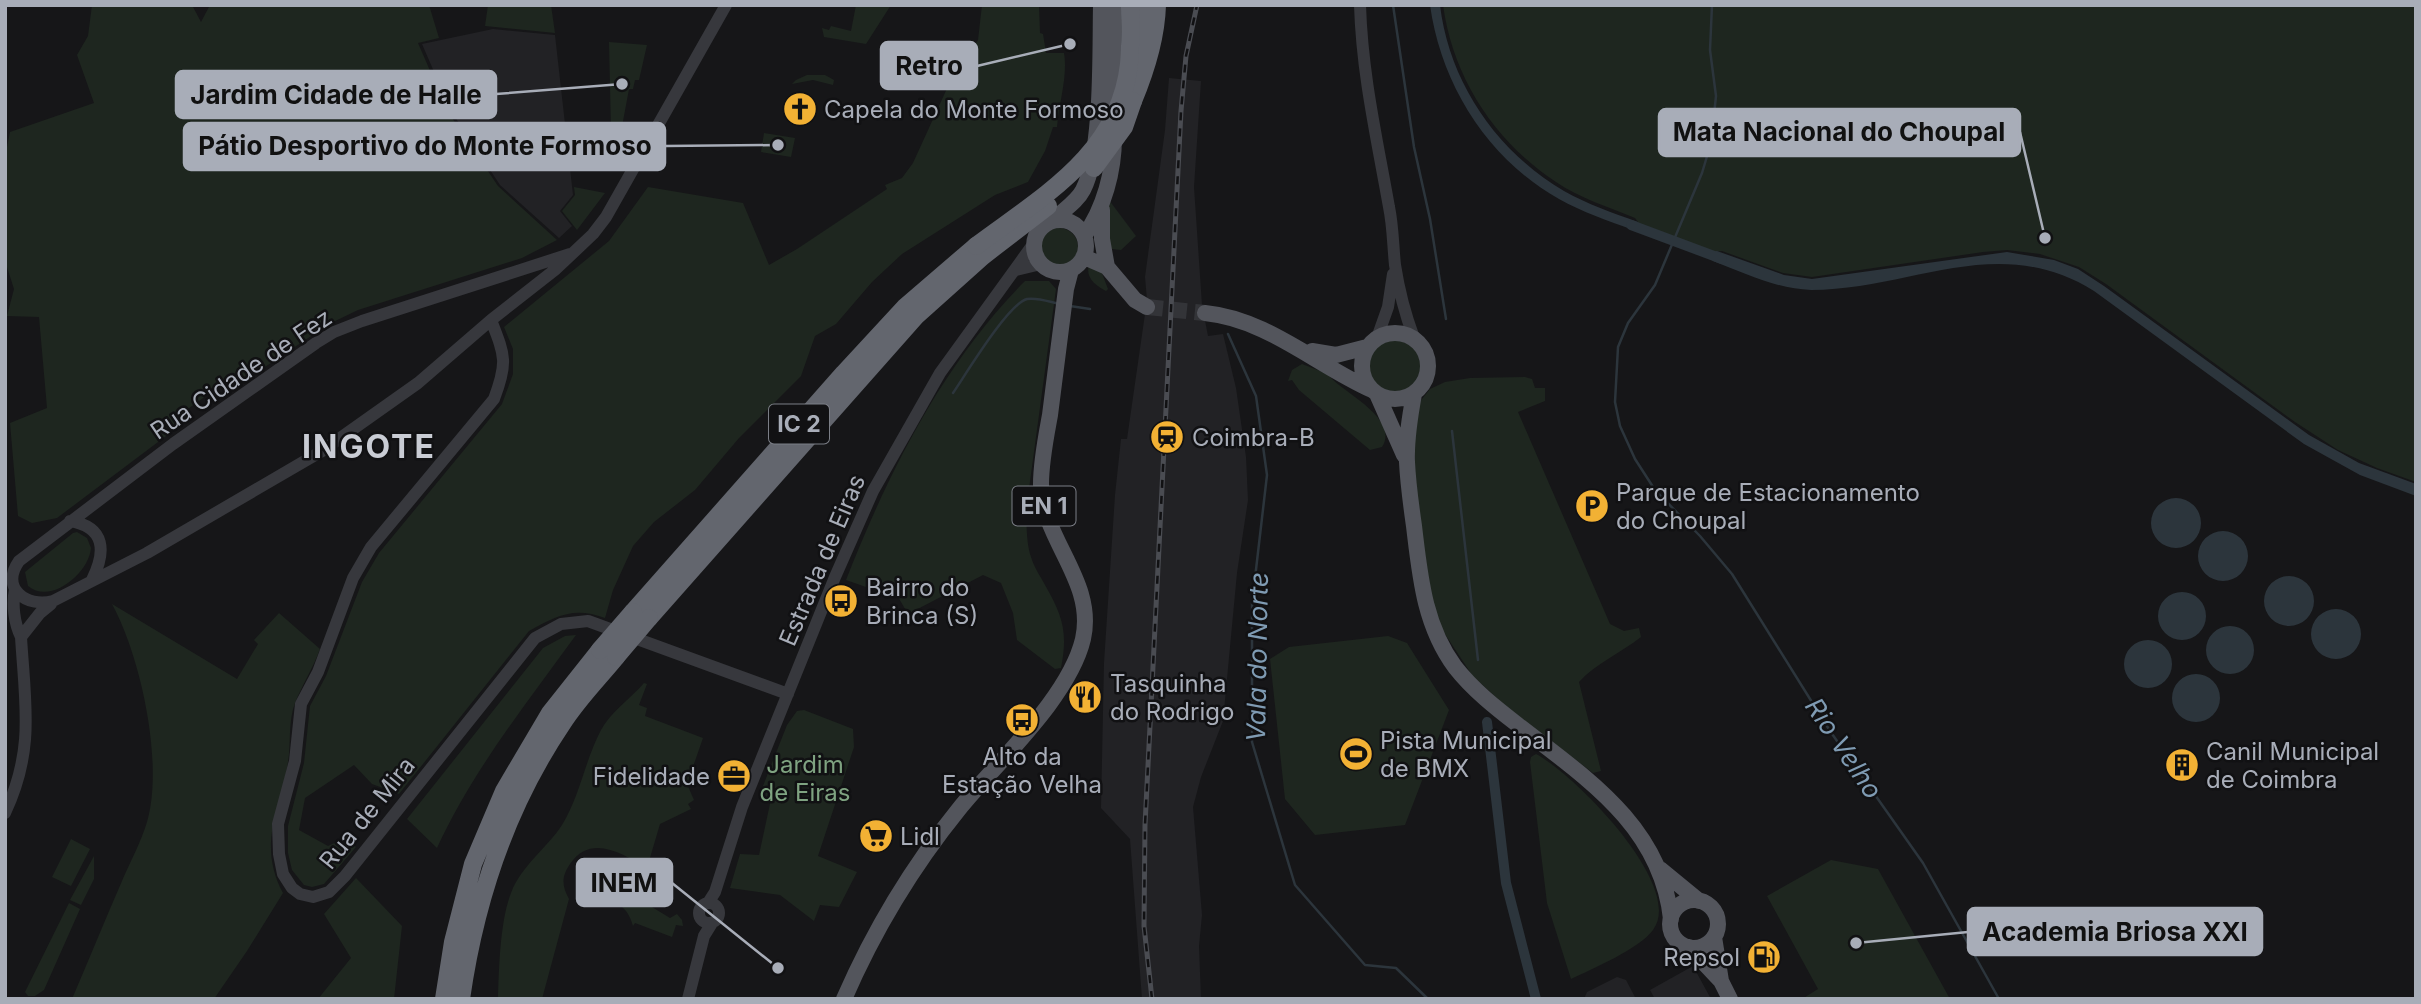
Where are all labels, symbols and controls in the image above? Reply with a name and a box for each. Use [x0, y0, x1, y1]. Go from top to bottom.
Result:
callout: Retro [881, 42, 977, 89]
text: Retro [895, 50, 963, 81]
callout: Jardim Cidade de Halle [176, 71, 496, 118]
text: Jardim Cidade de Halle [190, 79, 482, 110]
church icon: Capela do Monte Formoso [781, 90, 819, 128]
place label: Capela do Monte Formoso [824, 95, 1124, 124]
callout: Mata Nacional do Choupal [1659, 109, 2020, 156]
text: Mata Nacional do Choupal [1673, 116, 2005, 147]
callout: Pátio Desportivo do Monte Formoso [184, 123, 665, 170]
text: Pátio Desportivo do Monte Formoso [198, 130, 652, 161]
street label: Rua Cidade de Fez [145, 303, 337, 445]
road number: IC 2 [769, 404, 829, 444]
station icon: Coimbra-B [1148, 418, 1186, 456]
place label: Coimbra-B [1192, 423, 1315, 452]
district label: INGOTE [302, 427, 436, 466]
street label: Estrada de Eiras [773, 470, 871, 650]
place label: Parque de Estacionamento do Choupal [1616, 478, 1920, 535]
road number: EN 1 [1012, 486, 1076, 526]
parking icon: Parque de Estacionamento do Choupal [1573, 487, 1611, 525]
water label: Vala do Norte [1240, 572, 1274, 742]
place label: Bairro do Brinca (S) [866, 573, 978, 630]
bus stop icon: Bairro do Brinca (S) [822, 582, 860, 620]
place label: Tasquinha do Rodrigo [1110, 669, 1234, 726]
restaurant icon: Tasquinha do Rodrigo [1066, 678, 1104, 716]
water label: Rio Velho [1799, 692, 1889, 804]
bus stop icon: Alto da Estação Velha [1003, 701, 1041, 739]
place label: Pista Municipal de BMX [1380, 726, 1552, 783]
sports icon: Pista Municipal de BMX [1337, 735, 1375, 773]
place label: Canil Municipal de Coimbra [2206, 737, 2379, 794]
place label: Alto da Estação Velha [942, 742, 1102, 799]
building icon: Canil Municipal de Coimbra [2163, 746, 2201, 784]
park label: Jardim de Eiras [760, 750, 850, 807]
street label: Rua de Mira [313, 751, 421, 875]
office icon: Fidelidade [715, 757, 753, 795]
place label: Fidelidade [593, 762, 710, 791]
supermarket icon: Lidl [857, 817, 895, 855]
place label: Lidl [900, 822, 940, 851]
callout: INEM [577, 859, 672, 906]
text: INEM [590, 867, 658, 898]
callout: Academia Briosa XXI [1968, 908, 2262, 955]
text: Academia Briosa XXI [1982, 916, 2248, 947]
fuel station icon: Repsol [1745, 938, 1783, 976]
place label: Repsol [1663, 943, 1740, 972]

